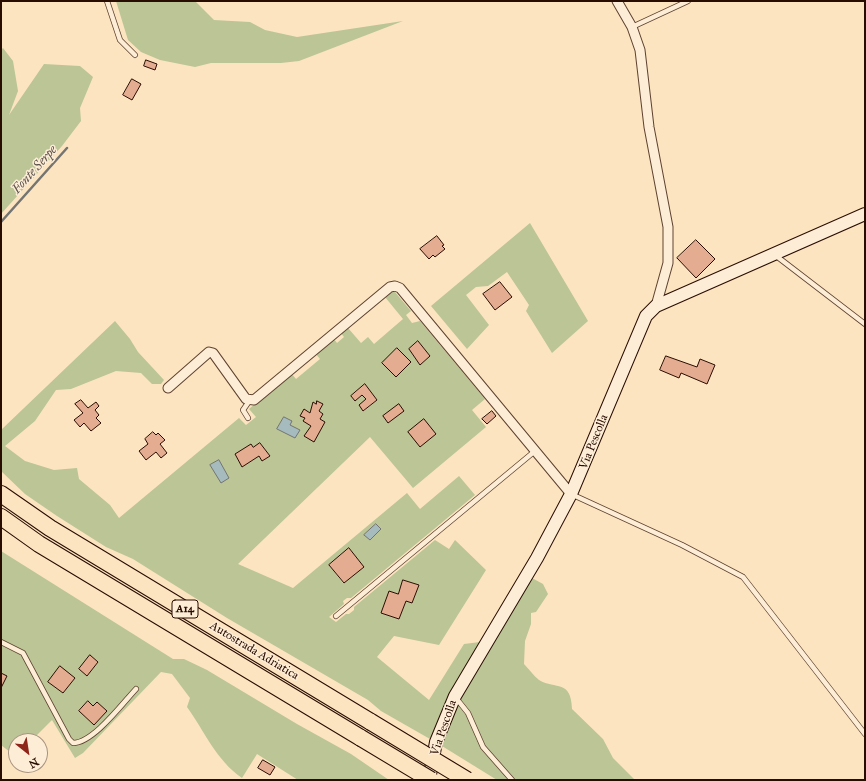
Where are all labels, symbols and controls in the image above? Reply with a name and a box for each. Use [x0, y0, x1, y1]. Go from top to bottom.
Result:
water label: Fonte Serpe [9, 143, 61, 197]
street label: Via Pescolla [576, 412, 612, 472]
road number: A14 [172, 600, 198, 618]
street label: Autostrada Adriatica [207, 619, 301, 683]
street label: Via Pescolla [428, 698, 460, 758]
north arrow [8, 733, 48, 773]
text: N [26, 755, 41, 771]

